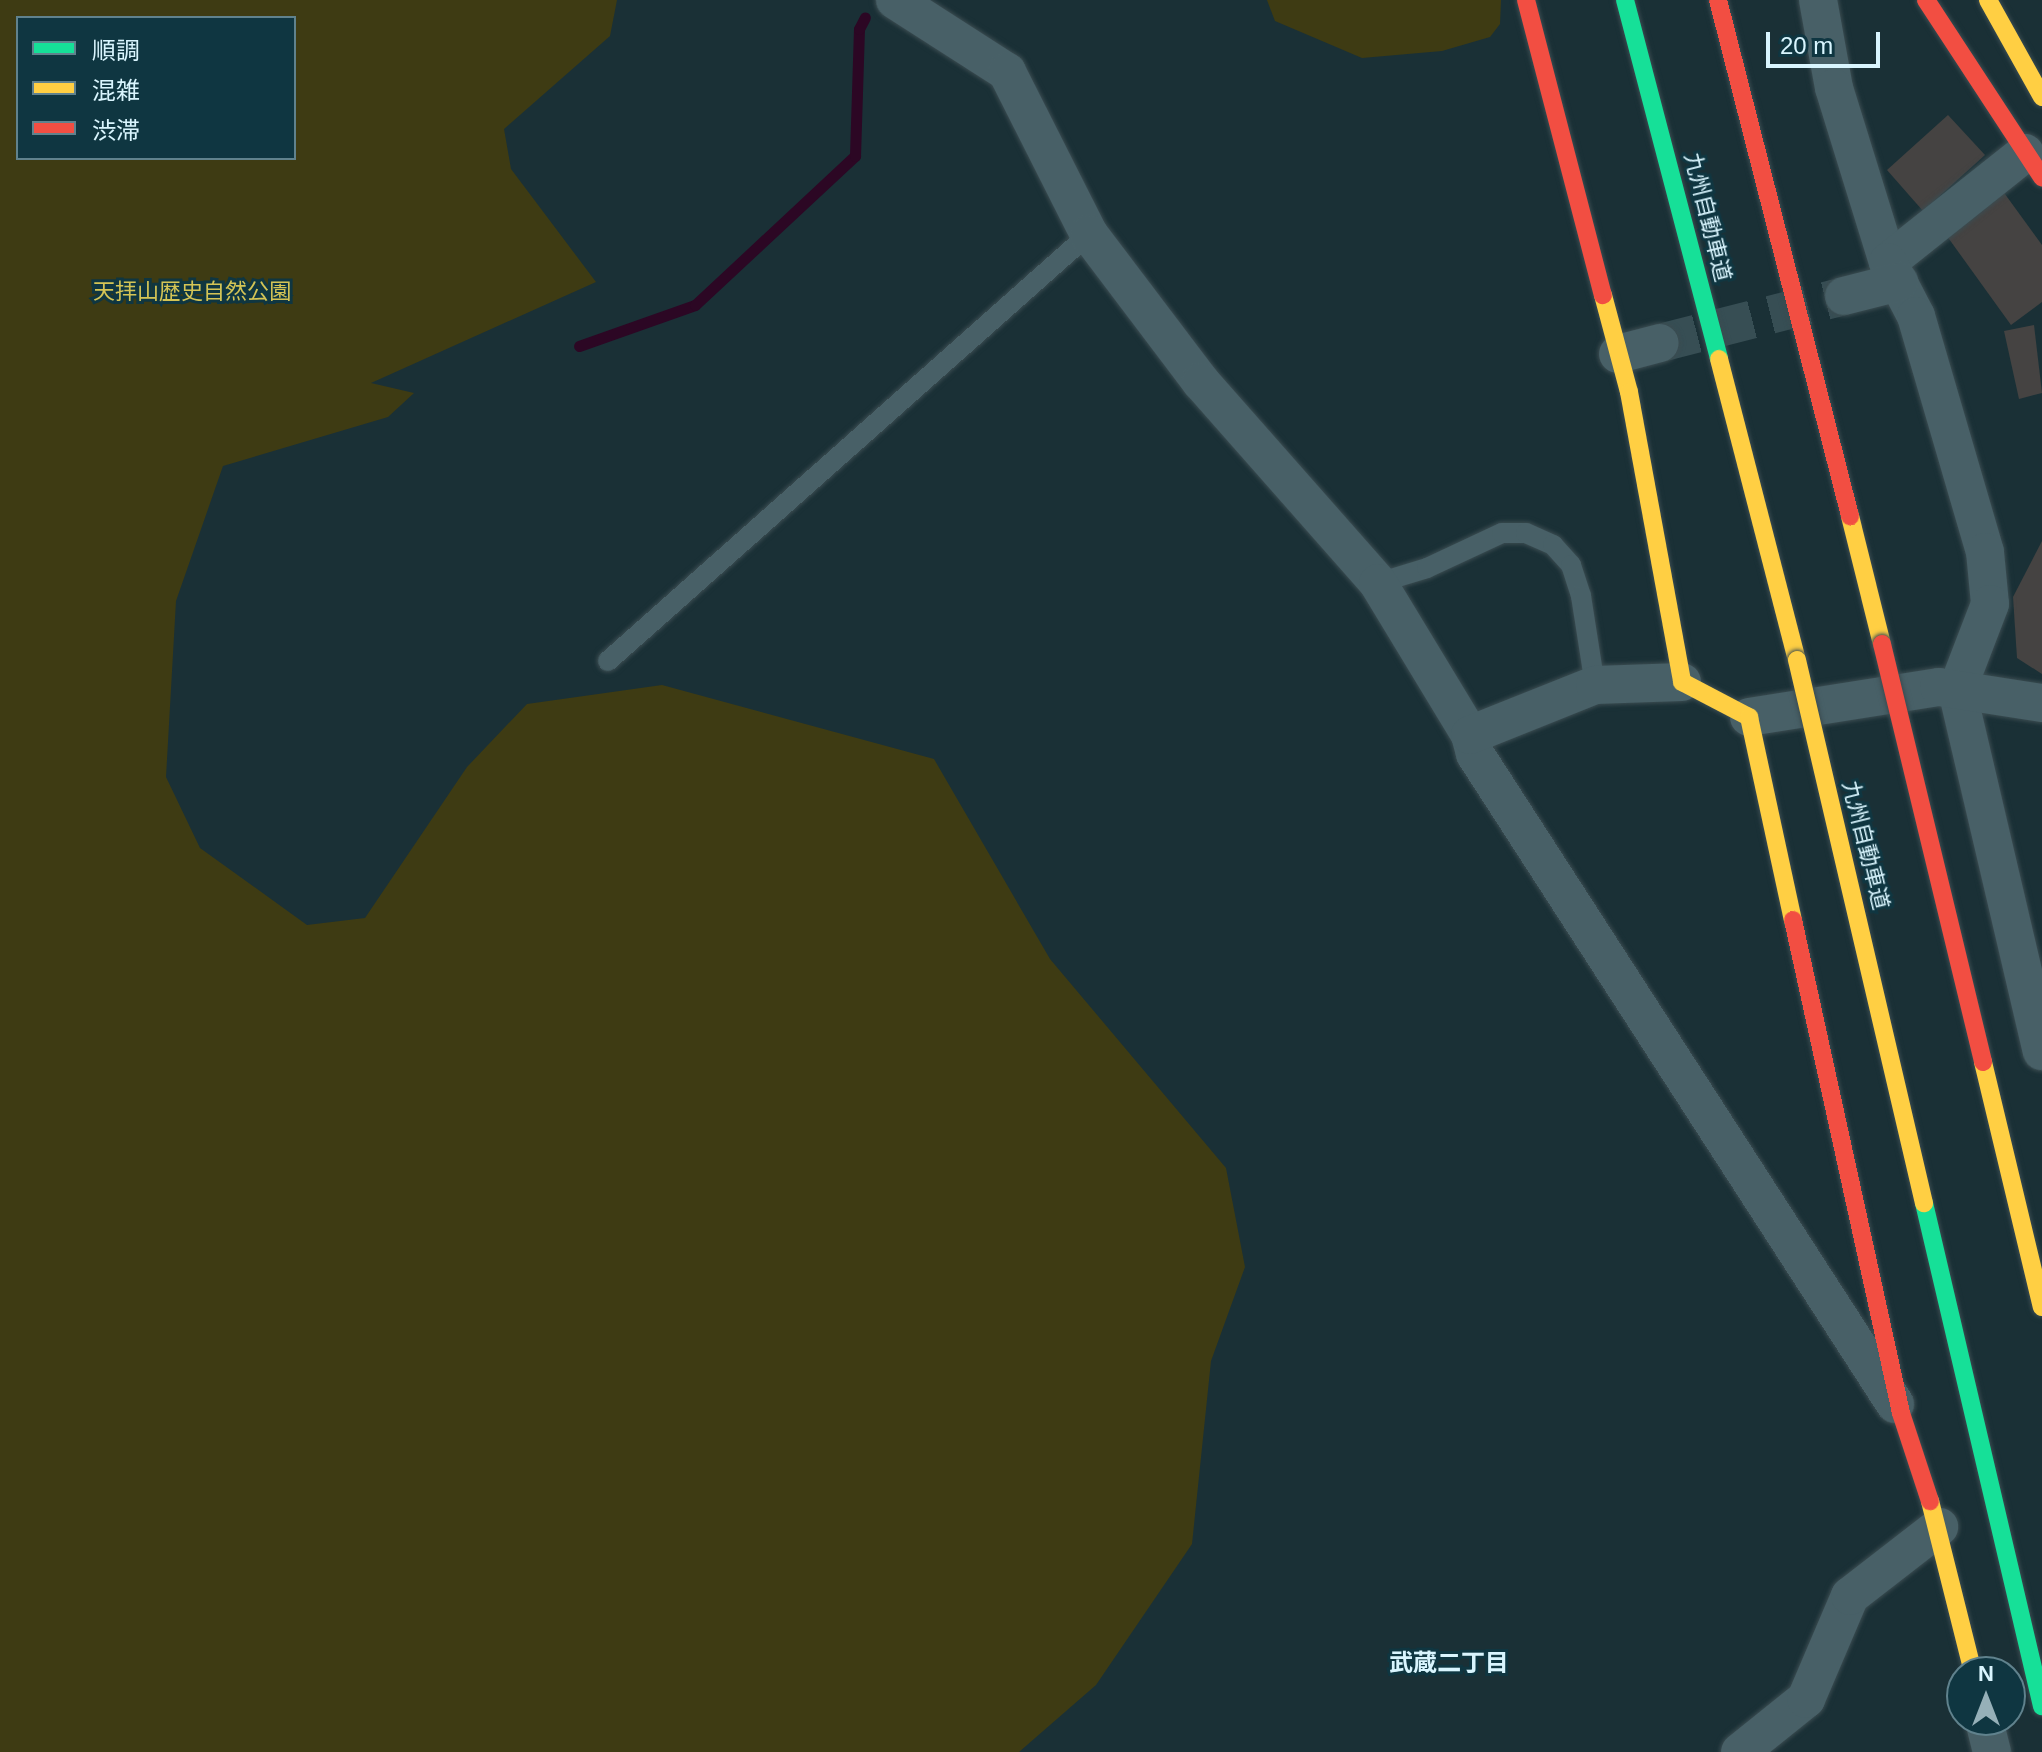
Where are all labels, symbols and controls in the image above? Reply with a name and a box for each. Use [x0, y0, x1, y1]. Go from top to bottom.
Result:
legend [16, 16, 296, 160]
scale bar [1770, 16, 1884, 66]
text: 20 m [1780, 32, 1833, 59]
text: 順調 [92, 37, 140, 64]
text: 混雑 [92, 77, 140, 104]
text: 渋滞 [92, 117, 140, 144]
street label: 九州自動車道 [1679, 150, 1737, 284]
park label: 天拝山歴史自然公園 [93, 279, 291, 305]
street label: 九州自動車道 [1837, 778, 1895, 912]
district label: 武蔵二丁目 [1389, 1649, 1509, 1677]
north arrow [1946, 1656, 2026, 1736]
text: N [1978, 1661, 1994, 1686]

